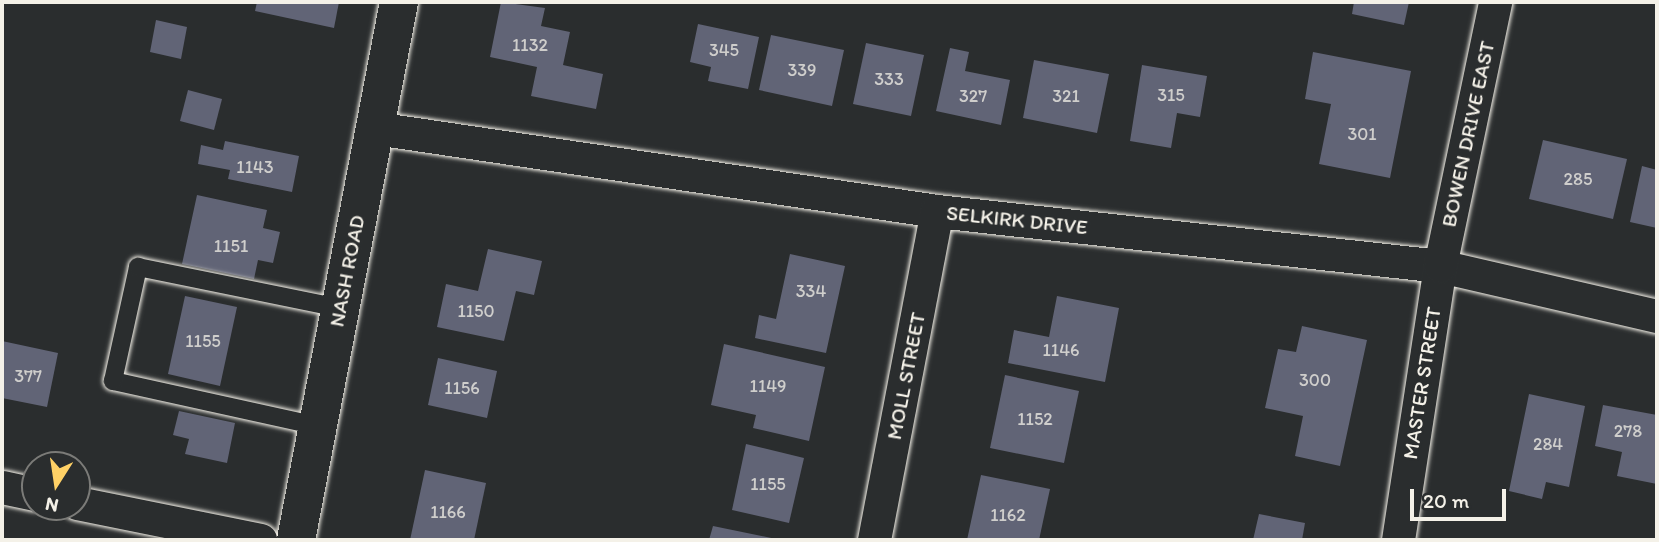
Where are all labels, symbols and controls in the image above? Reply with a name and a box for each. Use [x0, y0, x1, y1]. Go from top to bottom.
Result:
house number: 1132 [512, 34, 548, 56]
house number: 345 [709, 39, 739, 61]
street label: BOWEN DRIVE EAST [1436, 39, 1500, 229]
house number: 339 [787, 59, 817, 81]
house number: 333 [874, 68, 904, 90]
house number: 315 [1157, 84, 1185, 106]
house number: 327 [959, 85, 987, 107]
house number: 321 [1052, 85, 1080, 107]
house number: 301 [1347, 123, 1377, 145]
house number: 1143 [236, 156, 274, 178]
house number: 285 [1564, 168, 1592, 190]
street label: SELKIRK DRIVE [945, 200, 1089, 240]
street label: NASH ROAD [324, 213, 370, 329]
house number: 1151 [214, 235, 248, 257]
house number: 334 [796, 280, 826, 302]
house number: 1150 [457, 300, 495, 322]
street label: MASTER STREET [1397, 305, 1447, 461]
street label: MOLL STREET [881, 310, 931, 442]
house number: 1155 [185, 330, 221, 352]
house number: 1146 [1042, 339, 1080, 361]
house number: 377 [14, 365, 42, 387]
house number: 300 [1299, 369, 1331, 391]
house number: 1149 [750, 375, 786, 397]
house number: 1156 [444, 377, 480, 399]
house number: 1152 [1017, 408, 1053, 430]
house number: 278 [1614, 420, 1642, 442]
house number: 284 [1533, 433, 1563, 455]
north arrow [21, 451, 91, 521]
house number: 1155 [750, 473, 786, 495]
scale bar [1414, 476, 1510, 520]
text: 20 m [1423, 488, 1469, 513]
text: N [43, 492, 61, 518]
house number: 1166 [430, 501, 466, 523]
house number: 1162 [990, 504, 1026, 526]

